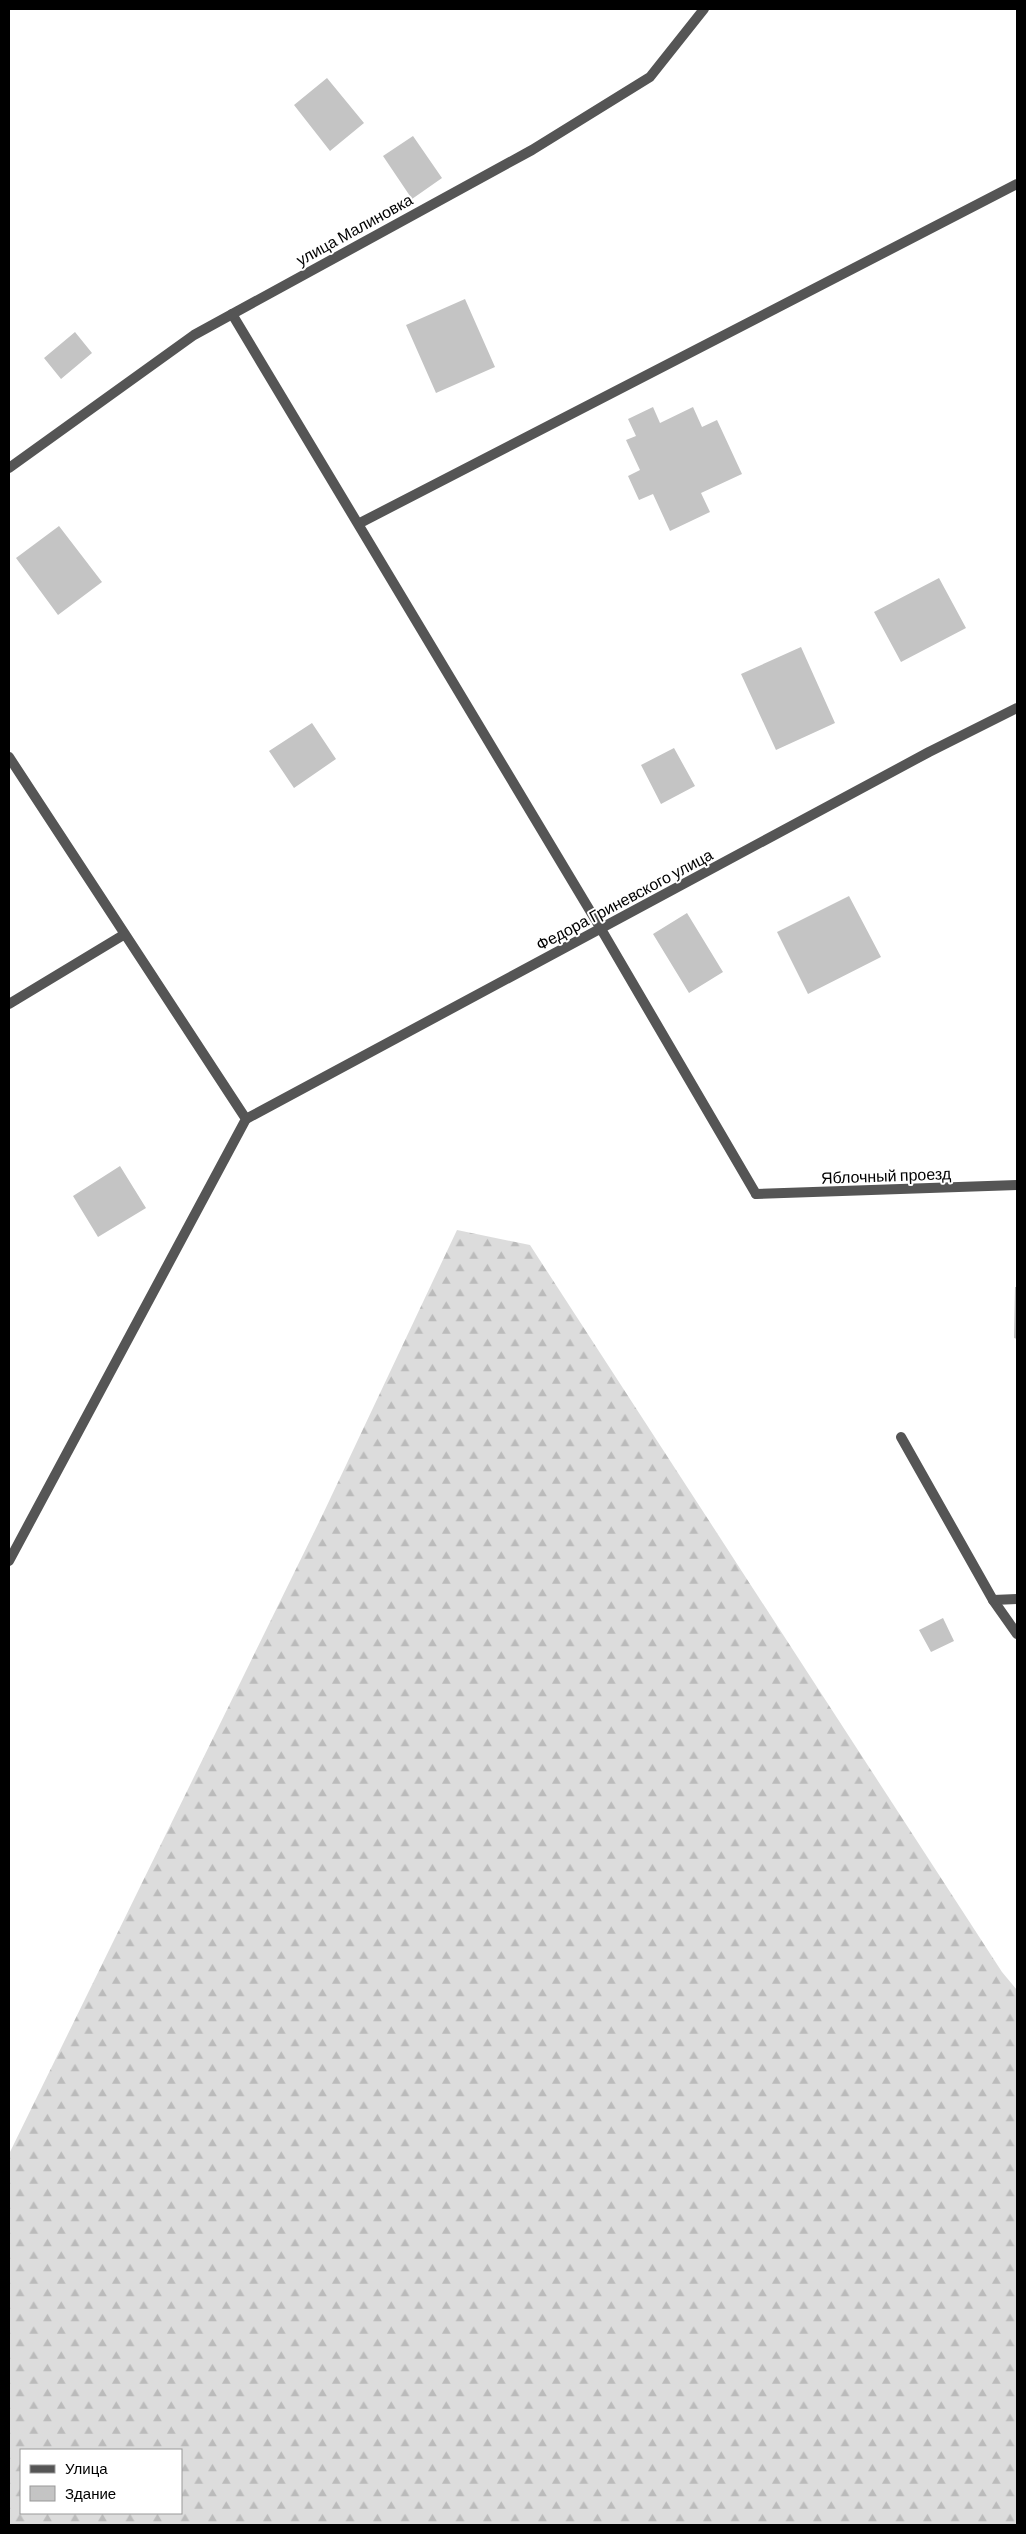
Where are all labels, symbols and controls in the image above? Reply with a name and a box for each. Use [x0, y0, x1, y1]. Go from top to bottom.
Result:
street label: улица Малиновка [292, 189, 416, 269]
street label: Федора Гриневского улица [532, 844, 716, 954]
street label: Яблочный проезд [821, 1163, 952, 1187]
legend [20, 2449, 182, 2514]
text: Улица [65, 2459, 108, 2477]
text: Здание [65, 2484, 116, 2502]

